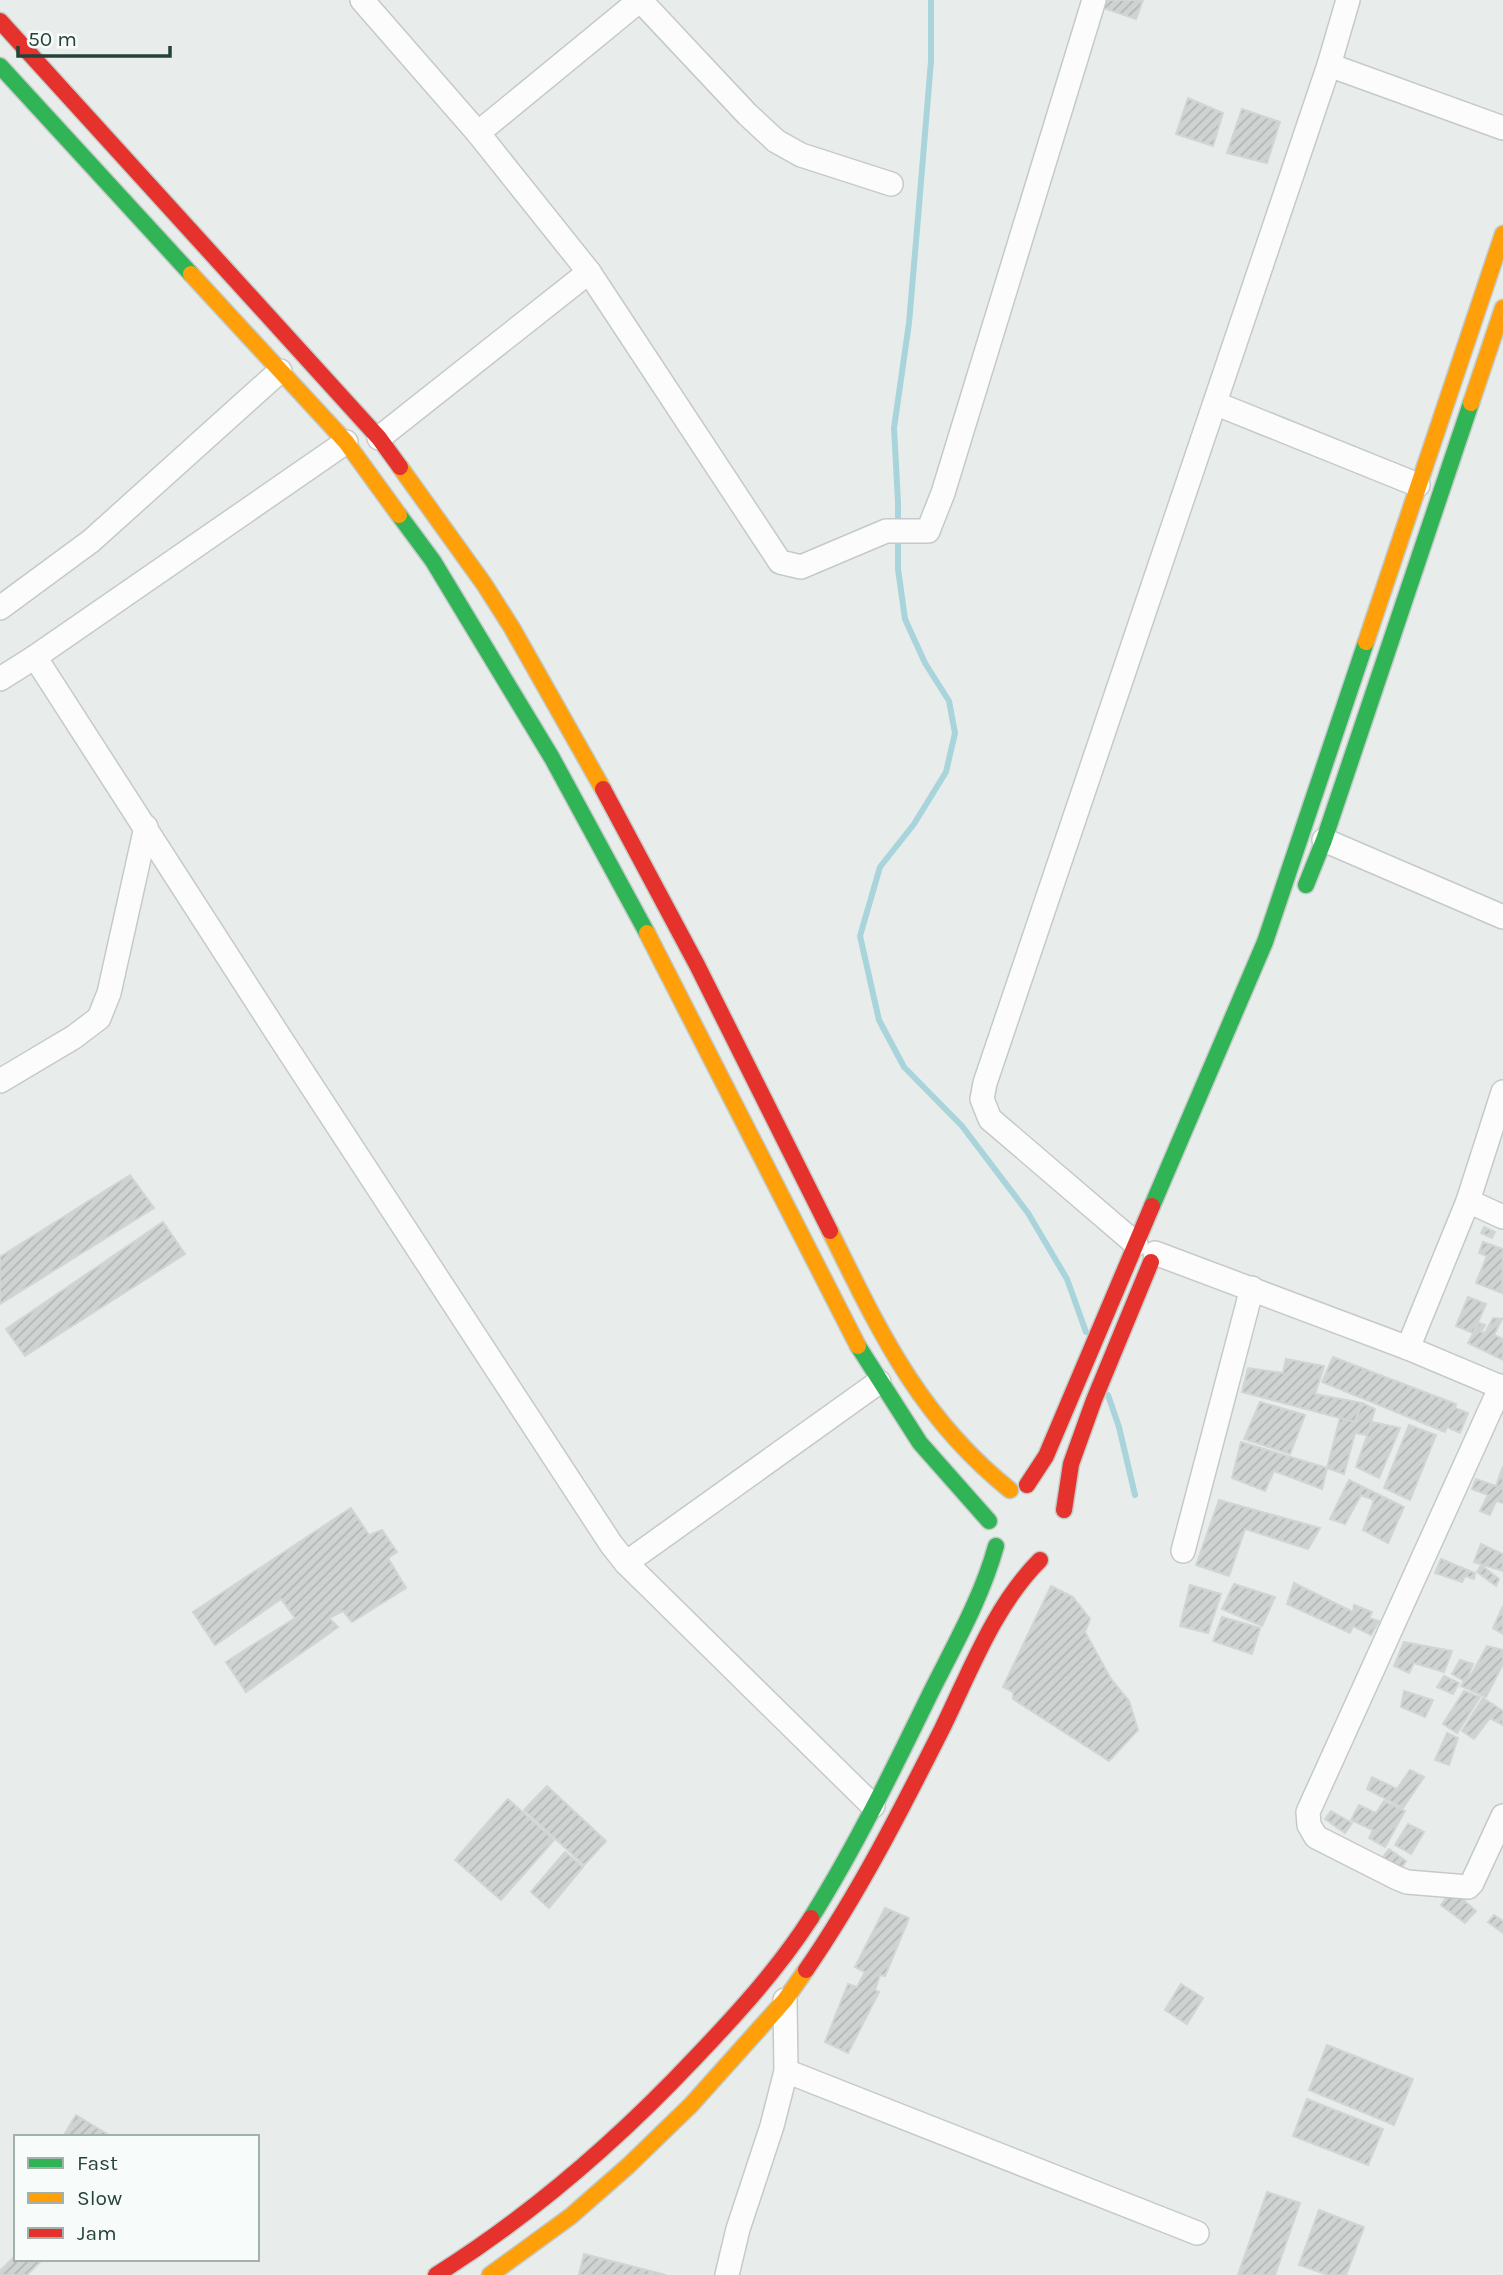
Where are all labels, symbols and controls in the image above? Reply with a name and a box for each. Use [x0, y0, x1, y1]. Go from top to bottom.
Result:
scale bar [18, 14, 170, 58]
text: 50 m [28, 27, 77, 51]
legend [14, 2135, 259, 2261]
text: Fast [77, 2151, 118, 2175]
text: Slow [77, 2186, 122, 2210]
text: Jam [77, 2221, 117, 2245]

